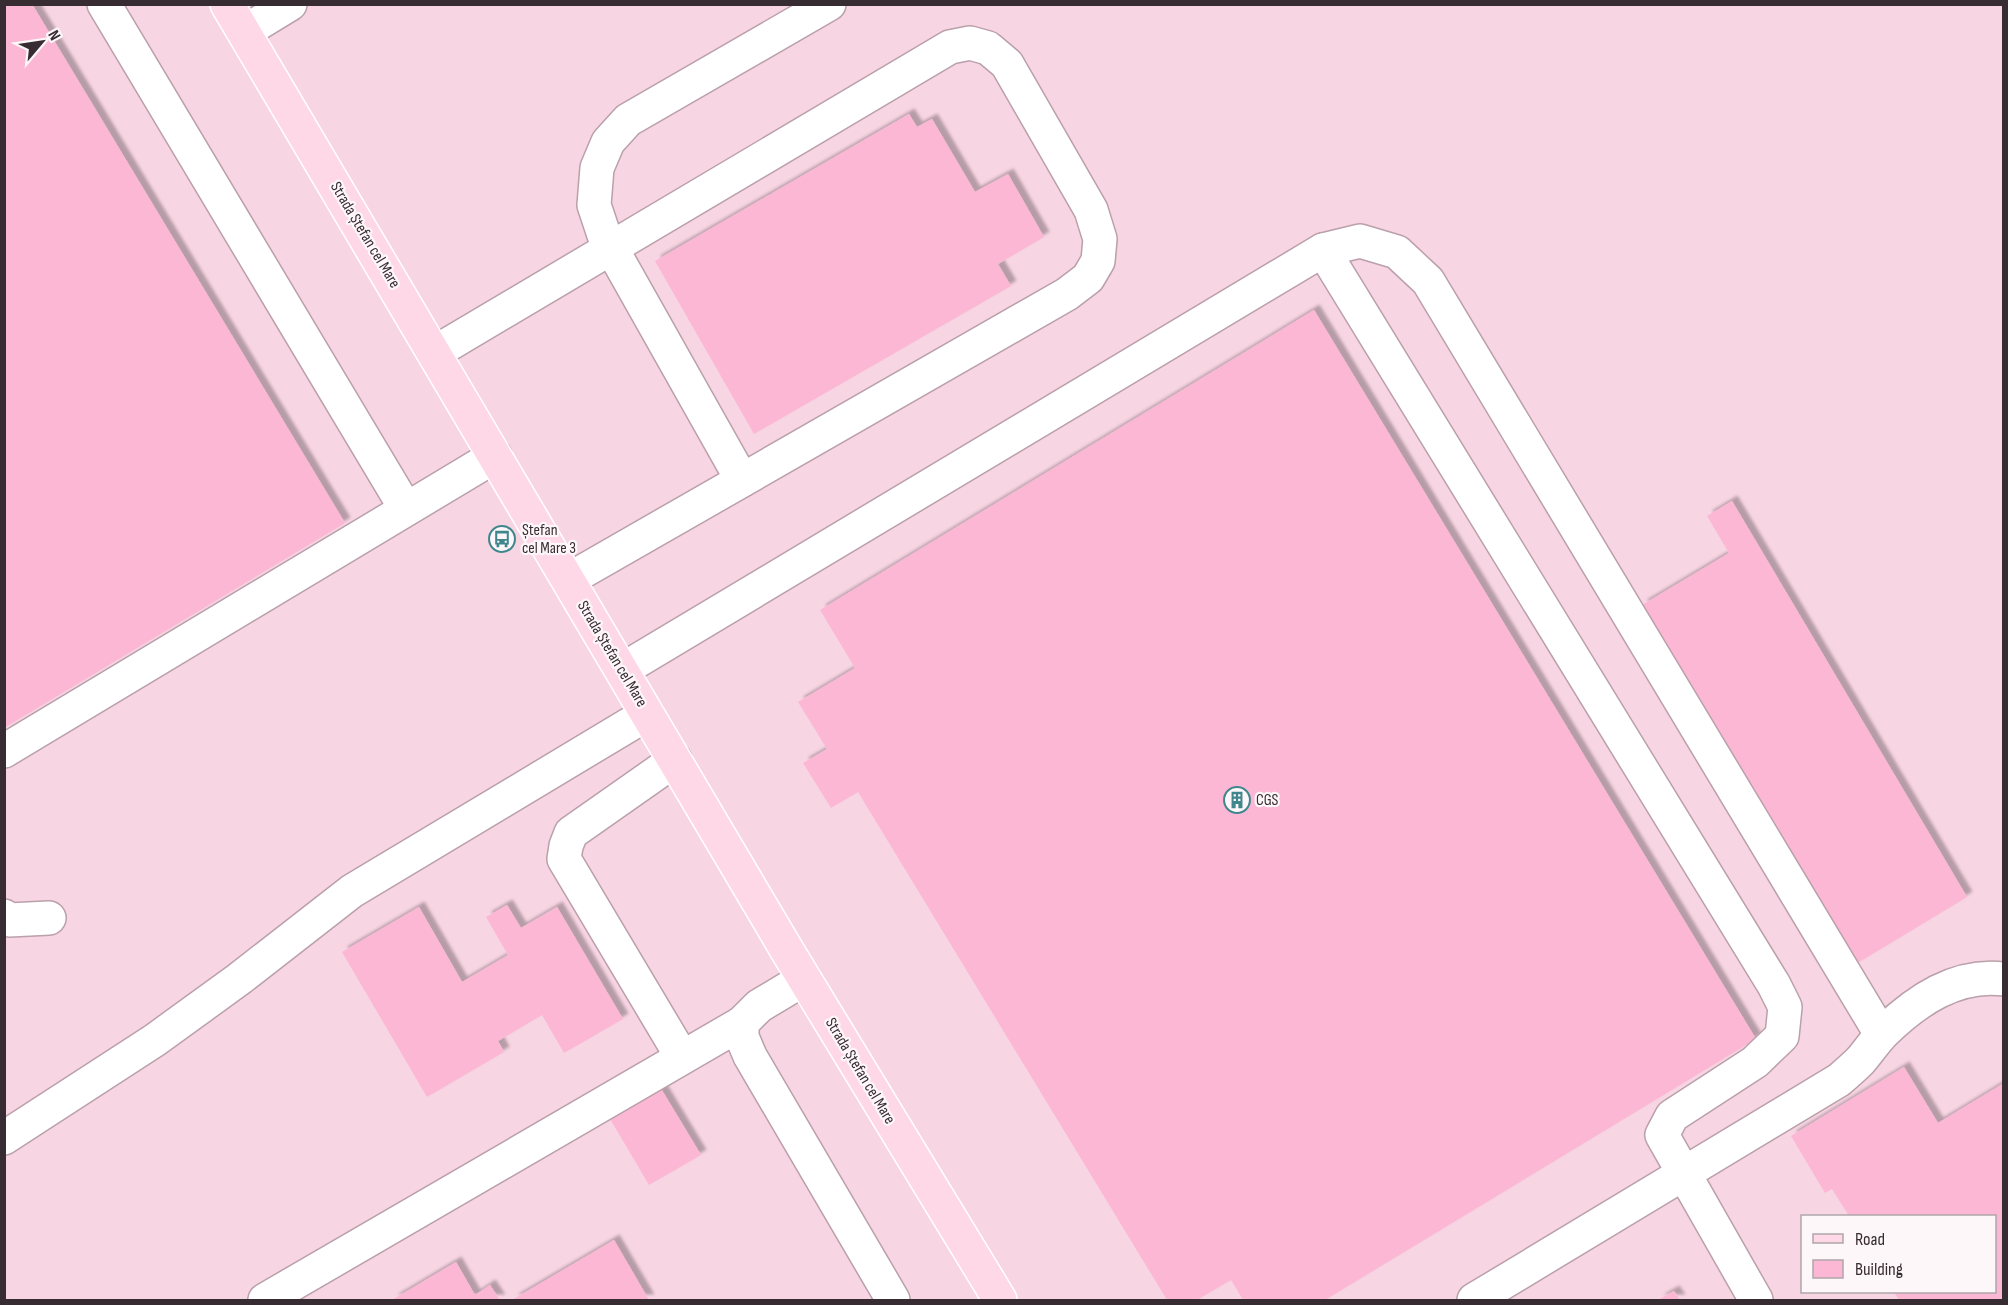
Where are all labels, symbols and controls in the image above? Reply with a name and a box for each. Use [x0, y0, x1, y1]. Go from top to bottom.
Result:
north arrow [12, 12, 72, 72]
text: N [43, 27, 64, 44]
street label: Strada Ștefan cel Mare [326, 179, 404, 291]
place label: Ștefan cel Mare 3 [522, 521, 576, 558]
bus stop icon: Ștefan cel Mare 3 [487, 524, 517, 554]
street label: Strada Ștefan cel Mare [573, 598, 651, 710]
building icon: CGS [1222, 785, 1252, 815]
place label: CGS [1256, 791, 1279, 810]
street label: Strada Ștefan cel Mare [821, 1015, 899, 1127]
legend [1801, 1215, 1996, 1293]
text: Road [1855, 1229, 1885, 1250]
text: Building [1855, 1259, 1903, 1280]

